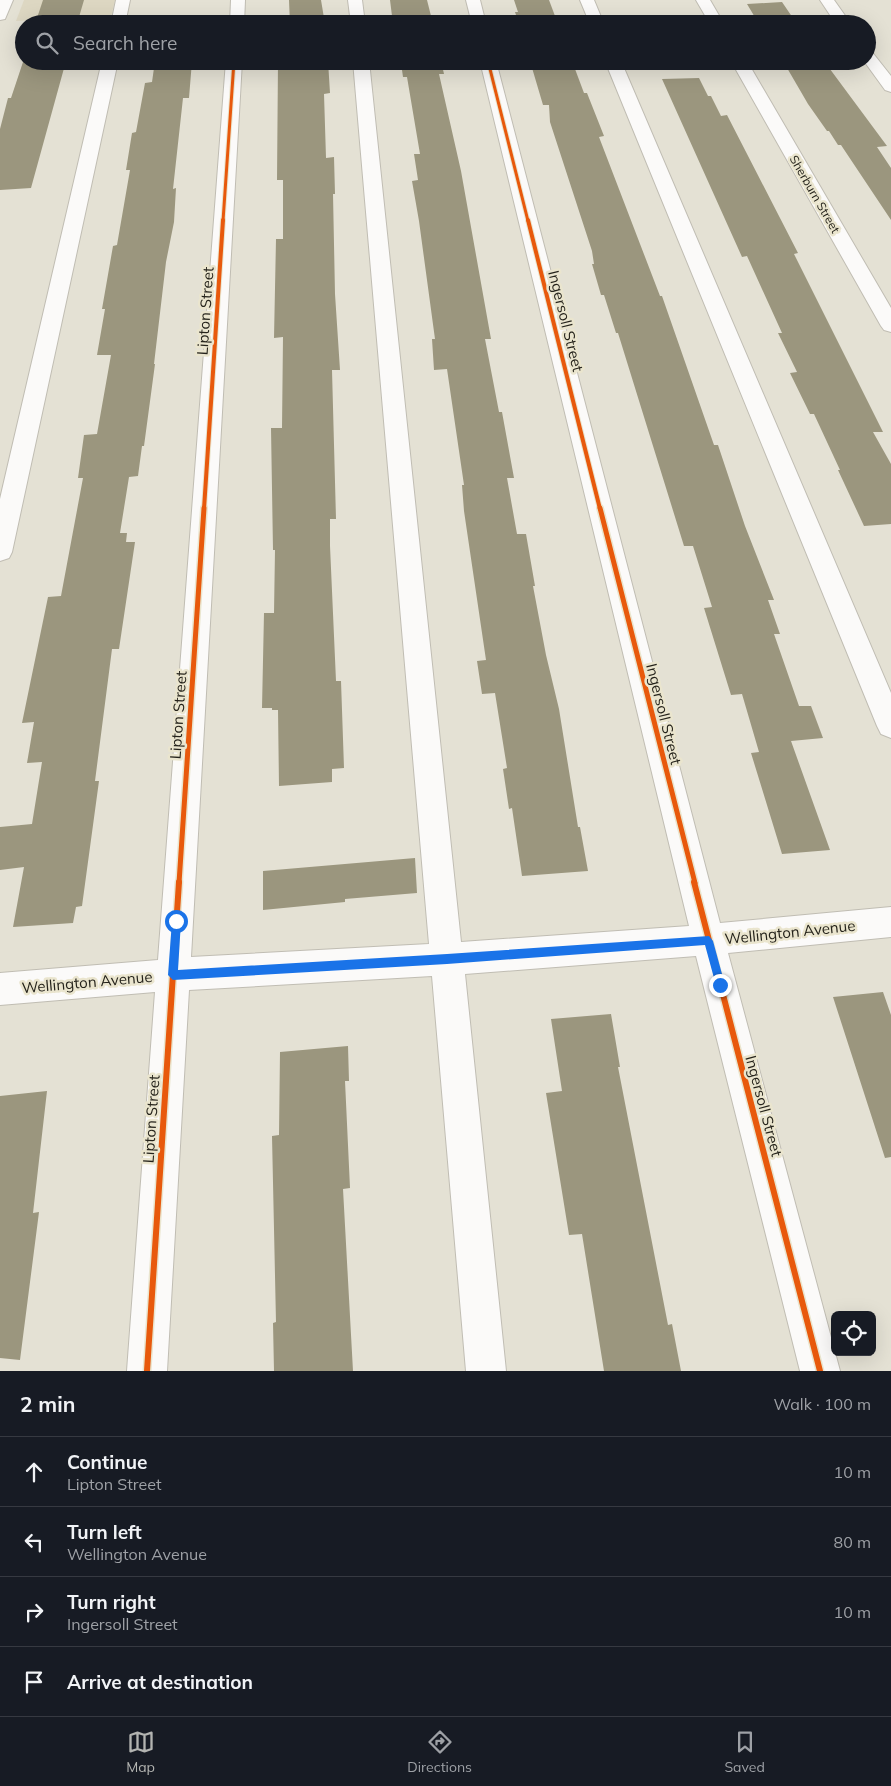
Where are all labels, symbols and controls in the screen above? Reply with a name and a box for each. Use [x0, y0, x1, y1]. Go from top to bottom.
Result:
search box [15, 15, 876, 70]
icon: search [33, 29, 61, 57]
text: Search here [73, 31, 177, 55]
street label: Sherburn Street [787, 152, 843, 236]
street label: Lipton Street [192, 266, 218, 356]
street label: Ingersoll Street [544, 268, 588, 374]
street label: Ingersoll Street [642, 661, 686, 767]
street label: Lipton Street [165, 670, 191, 760]
route start [165, 910, 188, 933]
street label: Wellington Avenue [724, 916, 856, 948]
street label: Wellington Avenue [21, 967, 153, 997]
route end [709, 974, 732, 997]
street label: Ingersoll Street [741, 1053, 787, 1159]
street label: Lipton Street [138, 1074, 164, 1164]
map controls [831, 1311, 876, 1356]
button: locate [831, 1311, 876, 1356]
text: 2 min [20, 1391, 75, 1417]
text: Walk · 100 m [773, 1394, 871, 1414]
text: Continue [67, 1450, 147, 1474]
icon: ahead [20, 1458, 48, 1486]
text: 10 m [834, 1462, 871, 1482]
text: Lipton Street [67, 1474, 162, 1494]
text: Turn left [67, 1520, 142, 1544]
icon: left [20, 1528, 48, 1556]
text: 80 m [834, 1532, 871, 1552]
text: Wellington Avenue [67, 1544, 207, 1564]
text: Turn right [67, 1590, 156, 1614]
icon: right [20, 1598, 48, 1626]
text: 10 m [834, 1602, 871, 1622]
text: Ingersoll Street [67, 1614, 178, 1634]
icon: arrive [20, 1668, 48, 1696]
text: Arrive at destination [67, 1670, 253, 1694]
tab: Map [126, 1728, 155, 1776]
tab: Directions [407, 1728, 472, 1776]
tab: Saved [724, 1728, 765, 1776]

